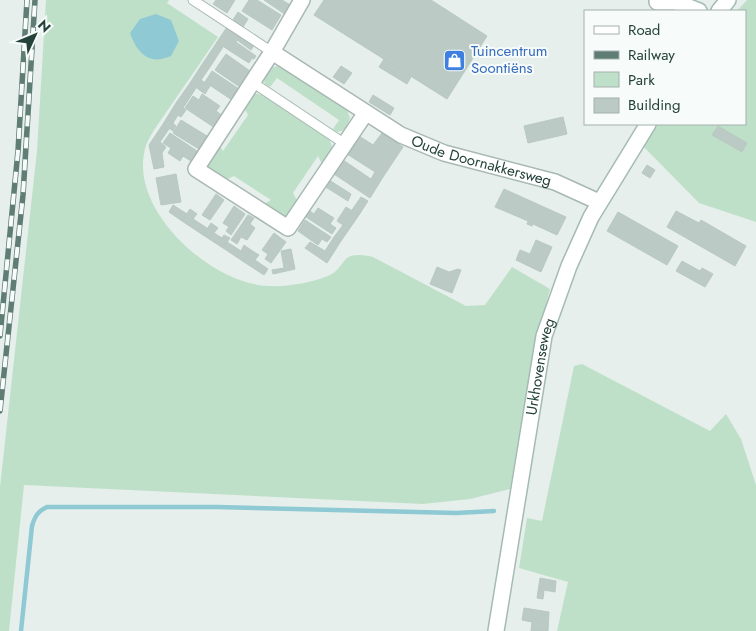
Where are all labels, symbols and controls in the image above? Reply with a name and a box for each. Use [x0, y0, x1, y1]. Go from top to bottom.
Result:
north arrow [10, 10, 60, 60]
legend [584, 10, 746, 125]
text: N [33, 15, 55, 37]
text: Road [628, 19, 660, 41]
place label: Tuincentrum Soontiëns [471, 40, 548, 79]
text: Railway [628, 44, 675, 66]
shop icon: Tuincentrum Soontiëns [443, 48, 467, 72]
text: Park [628, 69, 655, 91]
text: Building [628, 94, 680, 116]
street label: Oude Doornakkersweg [408, 129, 554, 192]
street label: Urkhovenseweg [520, 315, 561, 417]

